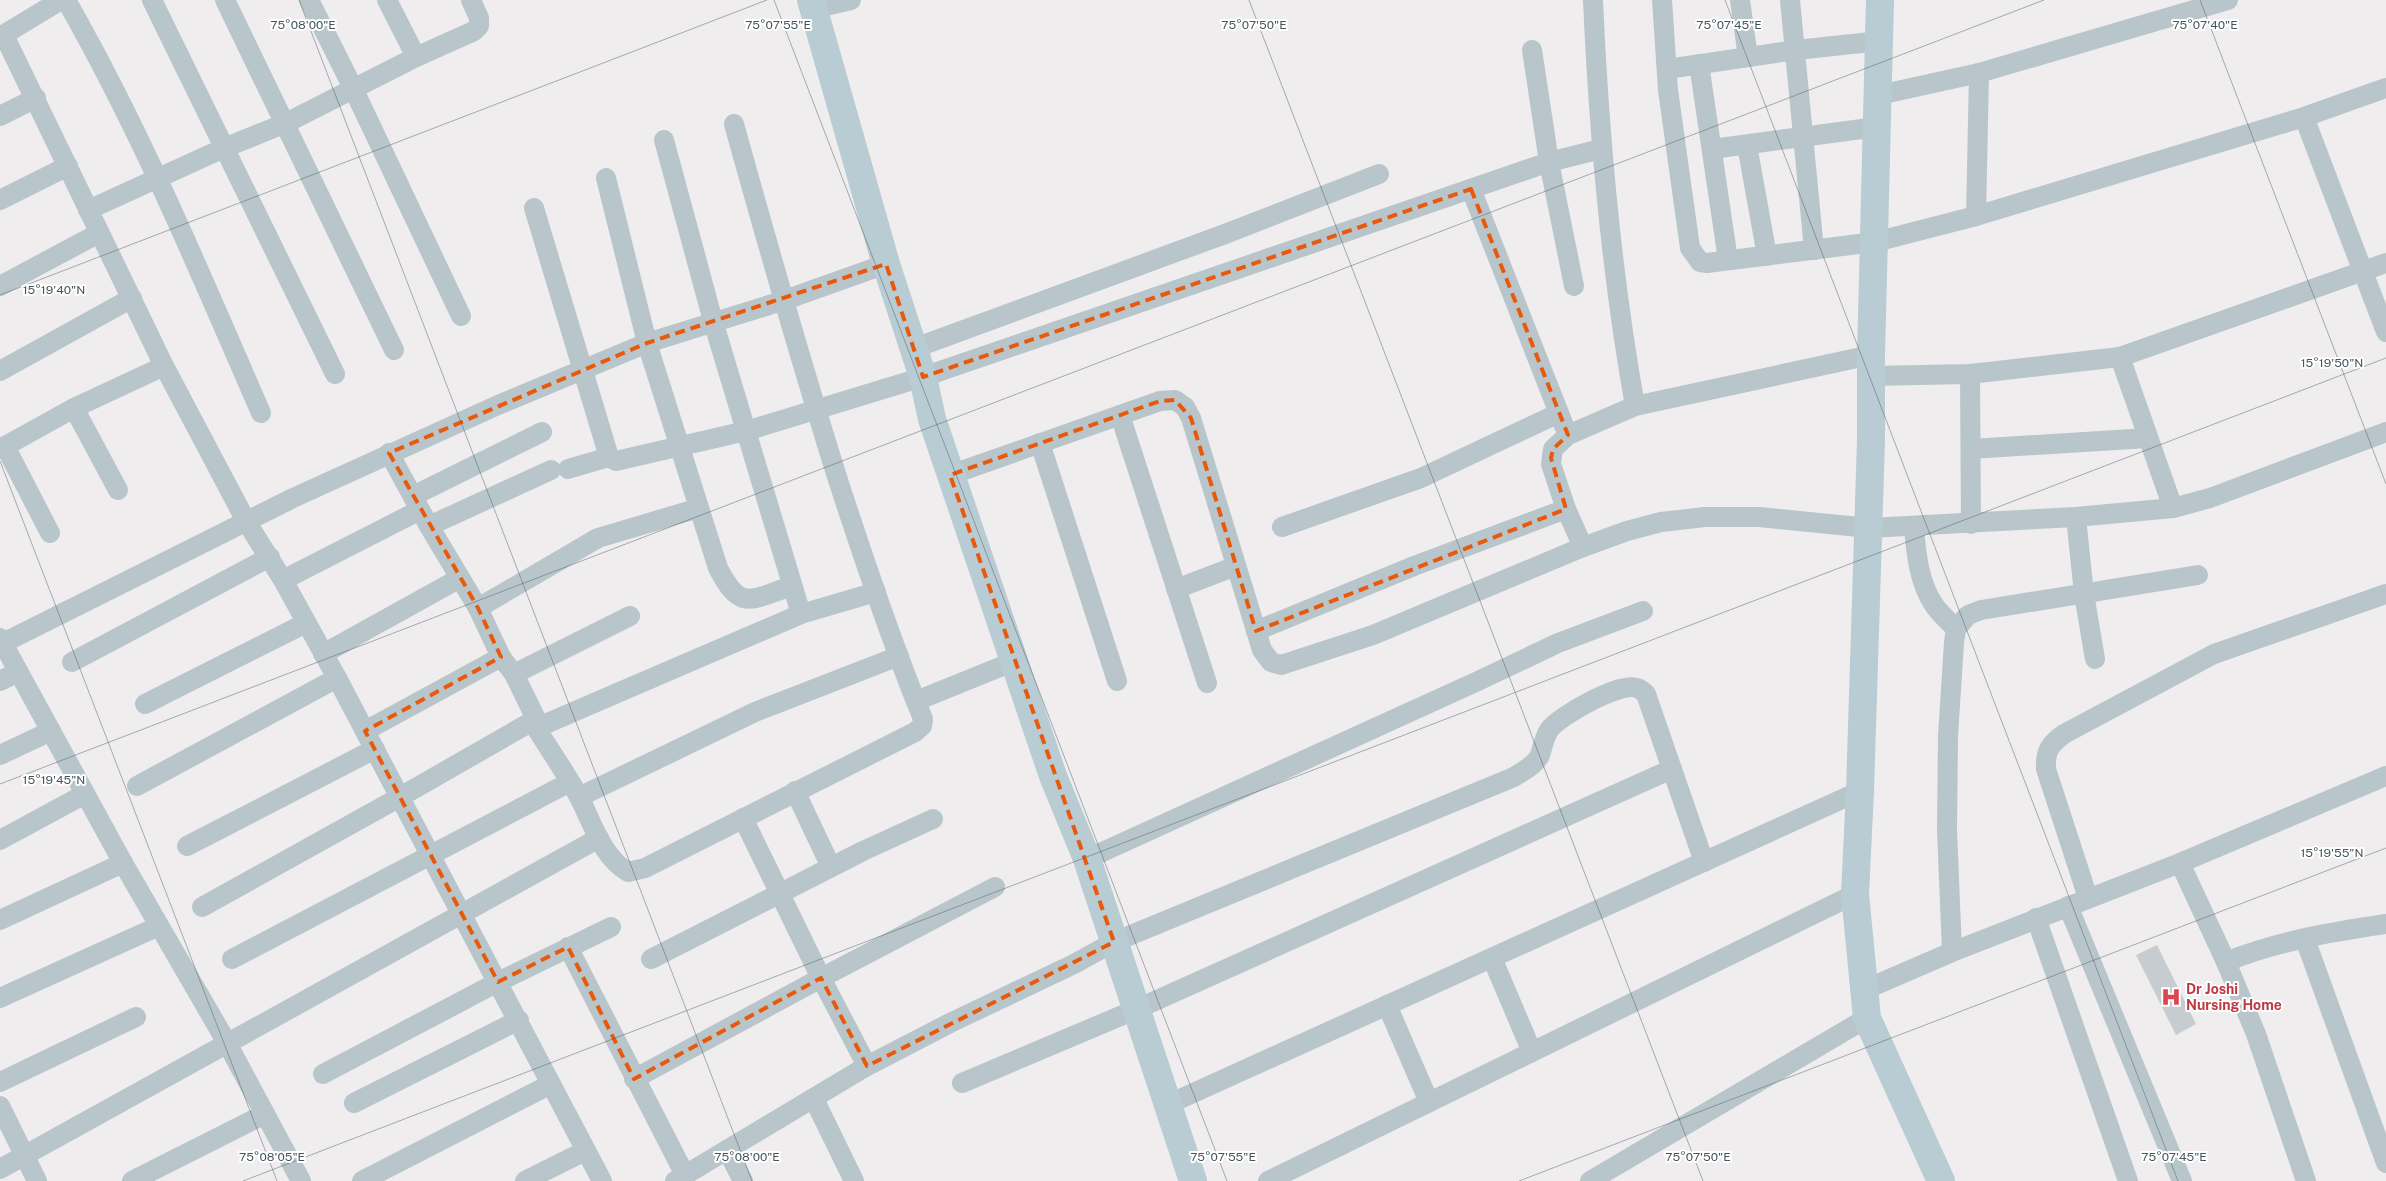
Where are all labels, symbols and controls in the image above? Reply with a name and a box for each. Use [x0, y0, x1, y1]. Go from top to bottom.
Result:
text: 75°08'00"E [270, 18, 336, 32]
text: 75°07'55"E [745, 18, 811, 32]
text: 75°07'50"E [1221, 18, 1287, 32]
text: 75°07'45"E [1696, 18, 1762, 32]
text: 75°07'40"E [2172, 18, 2238, 32]
text: 15°19'40"N [23, 283, 85, 297]
text: 15°19'50"N [2301, 356, 2363, 370]
text: 15°19'45"N [23, 773, 85, 787]
text: 15°19'55"N [2300, 846, 2364, 860]
place label: Dr Joshi Nursing Home [2186, 981, 2282, 1013]
hospital icon: Dr Joshi Nursing Home [2160, 986, 2182, 1008]
text: 75°08'05"E [239, 1150, 305, 1164]
text: 75°08'00"E [714, 1150, 780, 1164]
text: 75°07'55"E [1190, 1150, 1256, 1164]
text: 75°07'50"E [1665, 1150, 1731, 1164]
text: 75°07'45"E [2141, 1150, 2207, 1164]

